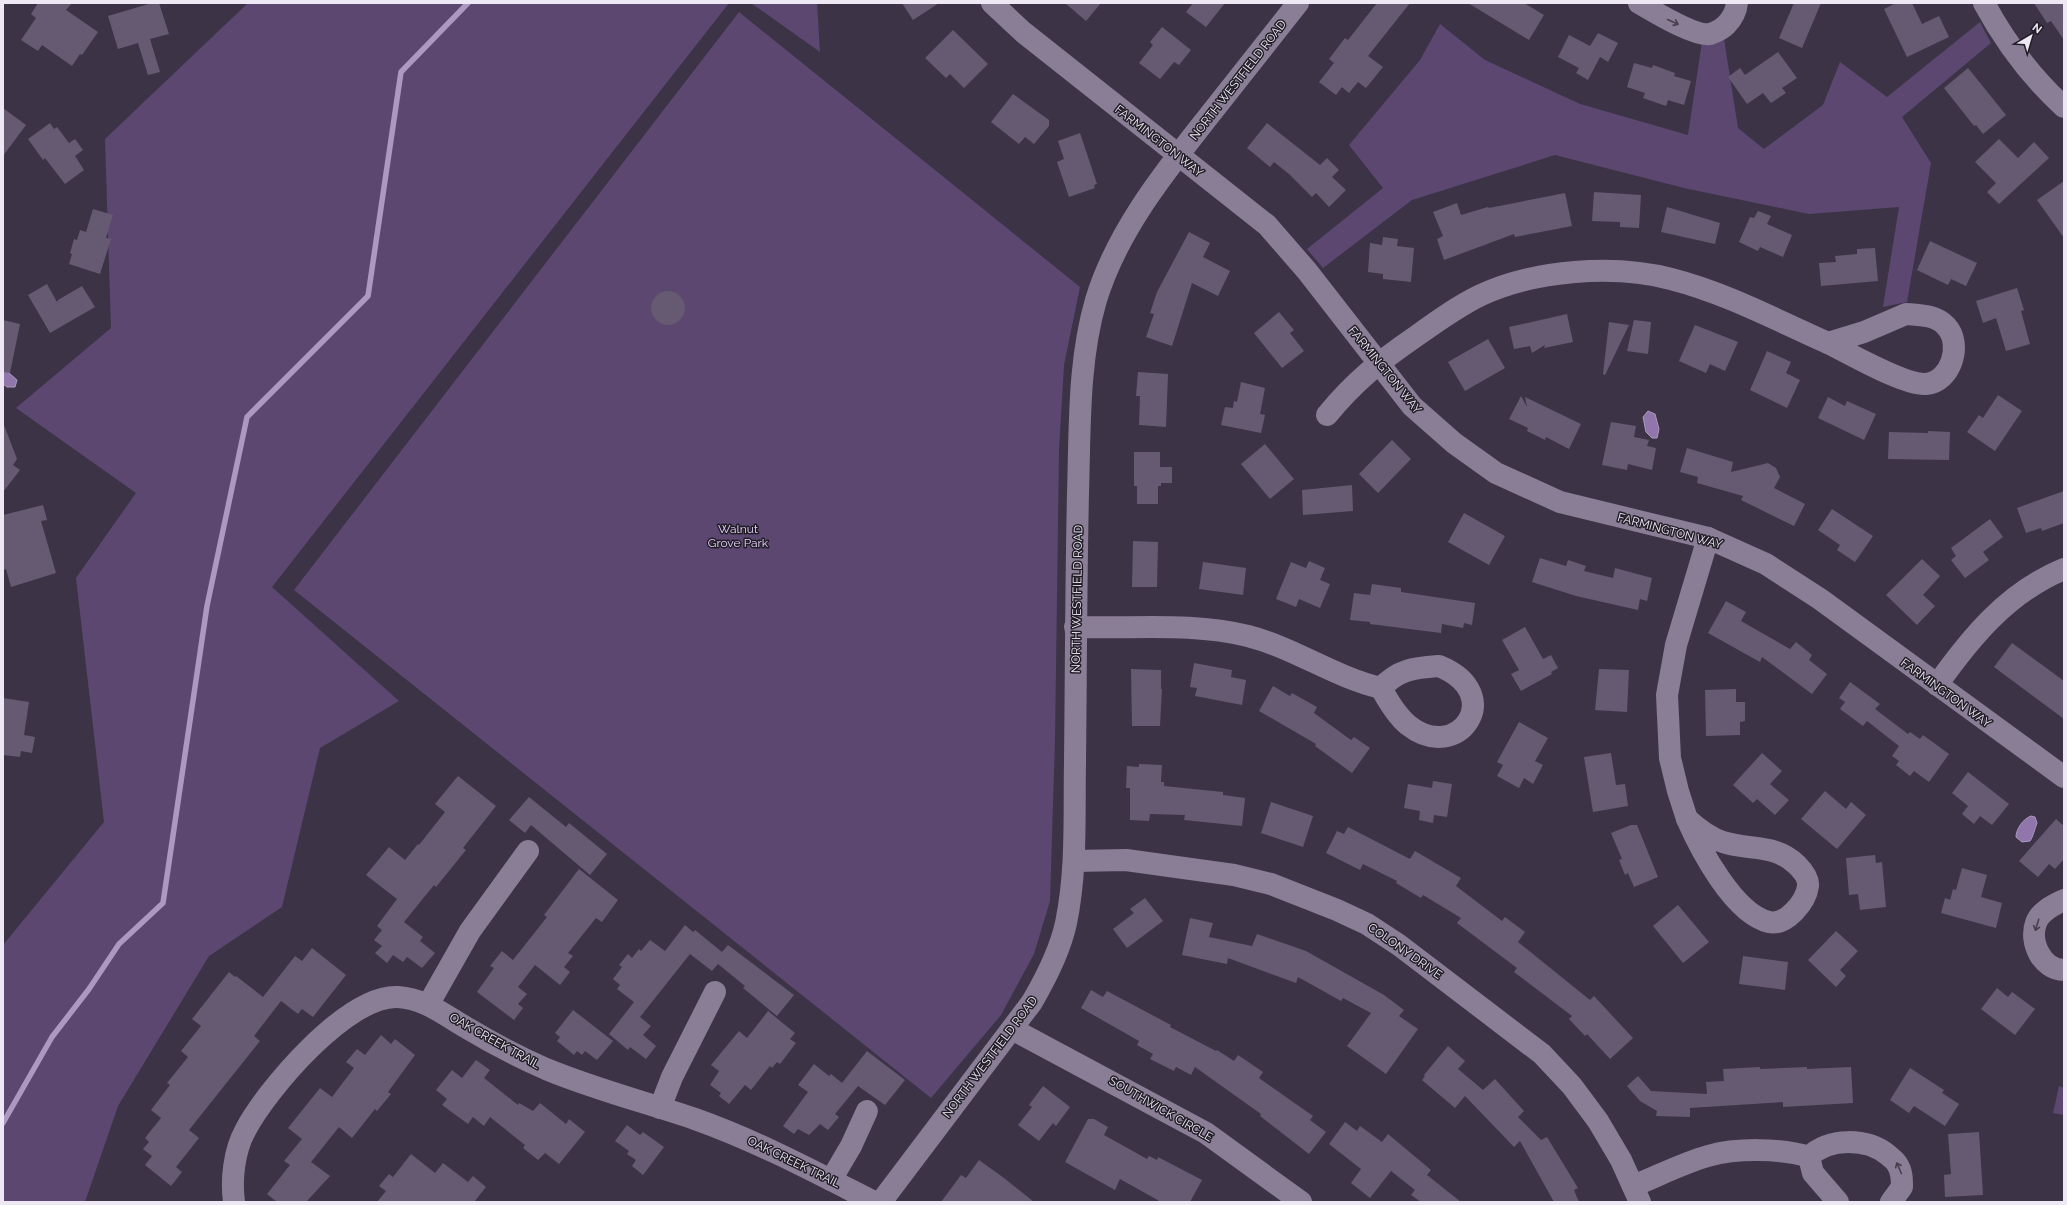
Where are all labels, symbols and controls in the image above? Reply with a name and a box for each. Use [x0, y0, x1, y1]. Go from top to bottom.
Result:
north arrow [2011, 16, 2051, 56]
street label: NORTH WESTFIELD ROAD [1187, 17, 1289, 143]
one-way arrow [1667, 18, 1679, 26]
text: N [2030, 21, 2044, 36]
street label: FARMINGTON WAY [1112, 102, 1206, 180]
street label: FARMINGTON WAY [1345, 324, 1425, 417]
street label: FARMINGTON WAY [1616, 510, 1724, 552]
park label: Walnut Grove Park [708, 522, 769, 550]
street label: NORTH WESTFIELD ROAD [1069, 524, 1085, 673]
street label: FARMINGTON WAY [1898, 656, 1994, 731]
one-way arrow [2033, 918, 2040, 931]
street label: COLONY DRIVE [1365, 920, 1445, 982]
street label: NORTH WESTFIELD ROAD [940, 993, 1041, 1120]
street label: OAK CREEK TRAIL [447, 1010, 543, 1072]
street label: SOUTHWICK CIRCLE [1107, 1074, 1215, 1144]
street label: OAK CREEK TRAIL [745, 1133, 843, 1191]
one-way arrow [1895, 1162, 1902, 1174]

